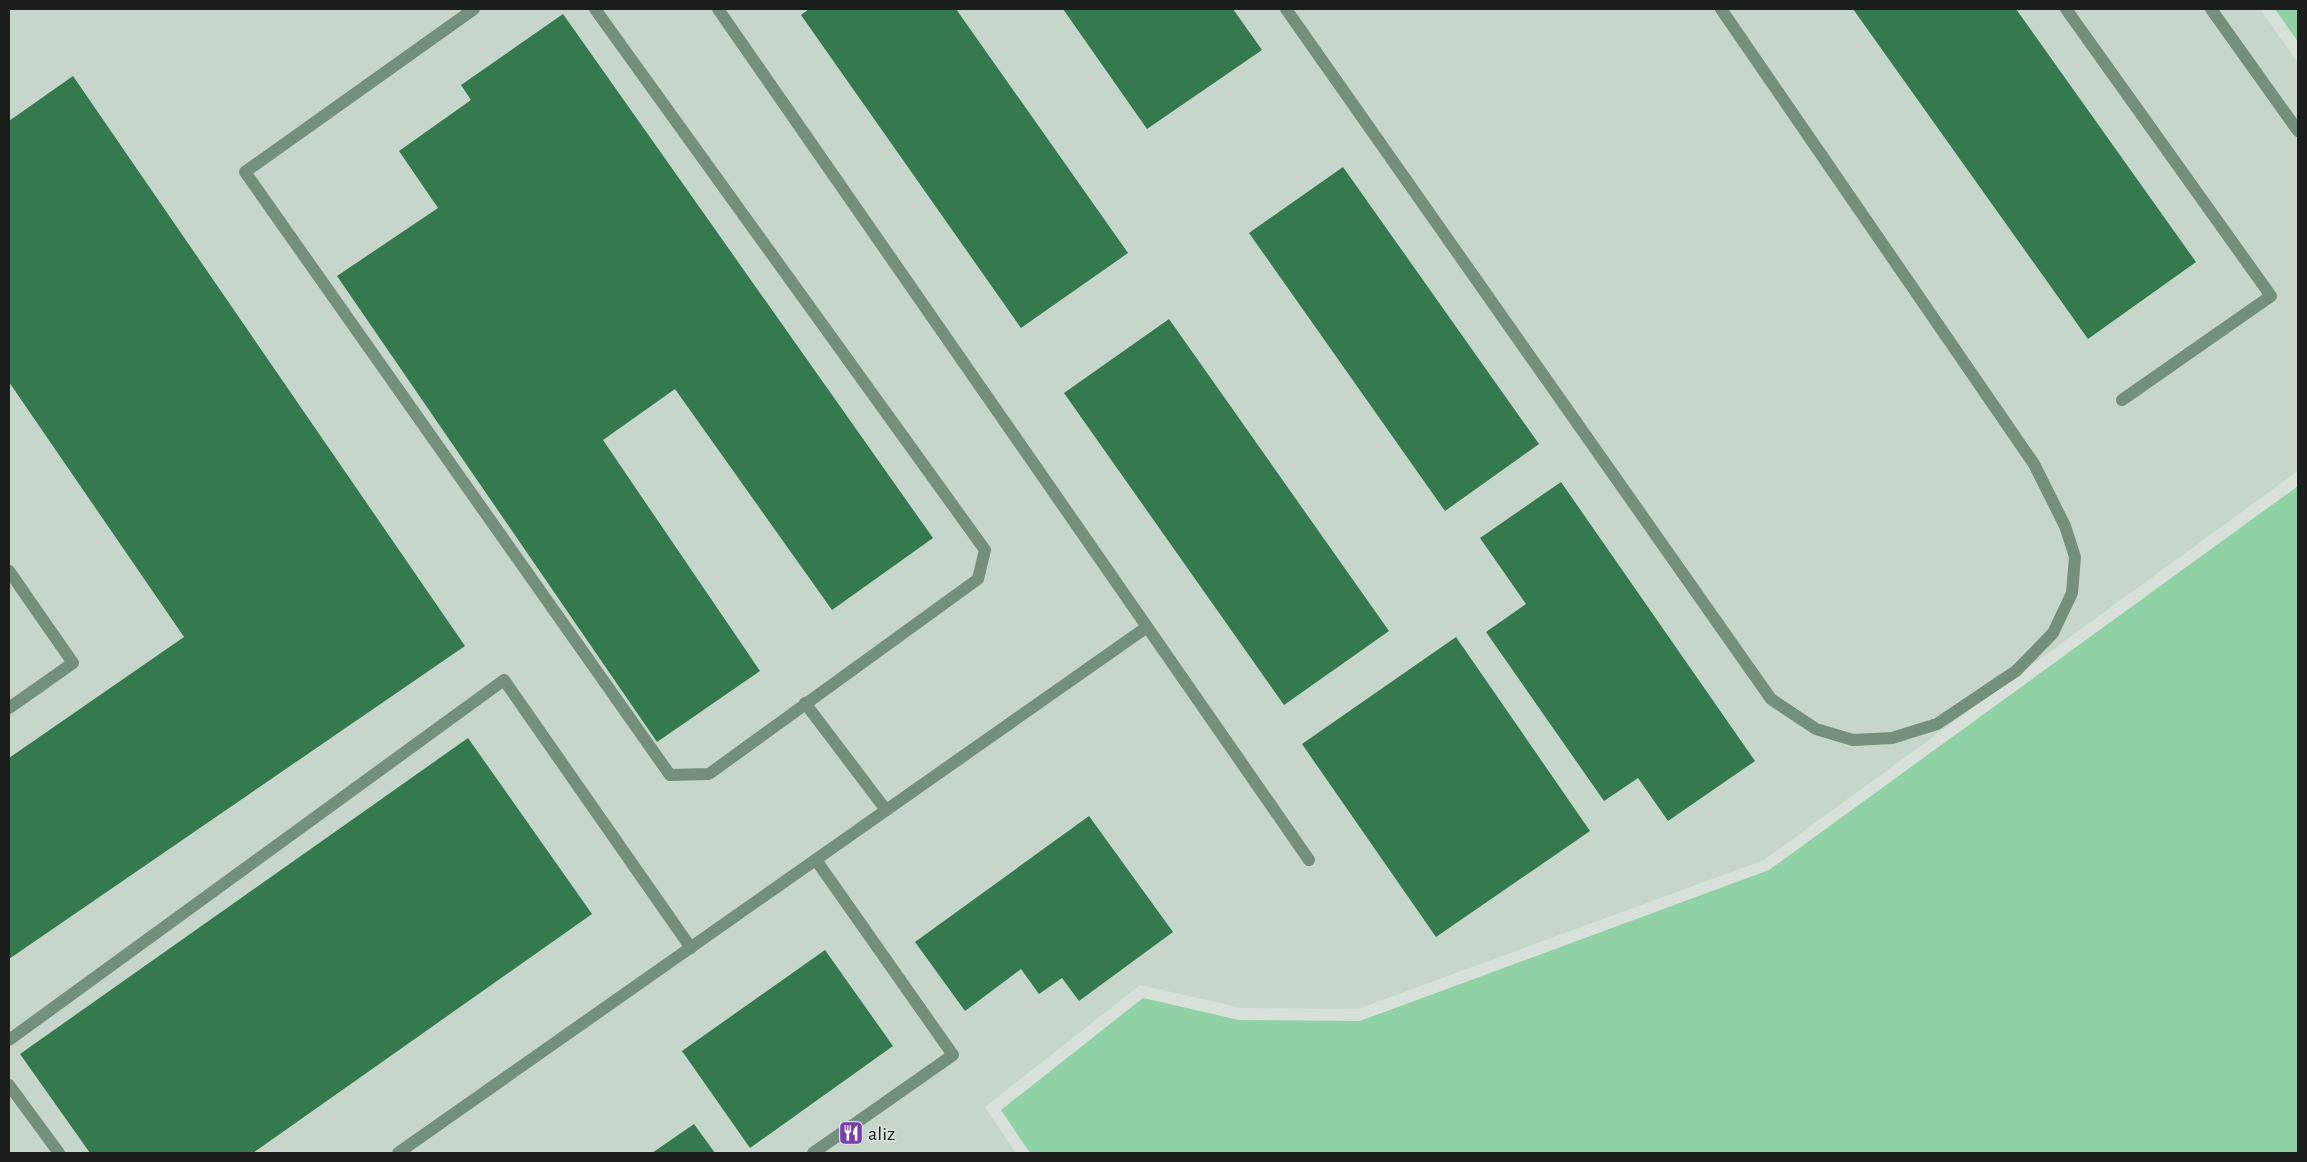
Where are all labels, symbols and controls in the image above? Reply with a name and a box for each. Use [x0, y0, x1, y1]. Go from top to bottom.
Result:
restaurant icon: aliz [838, 1120, 864, 1146]
place label: aliz [868, 1124, 895, 1144]

